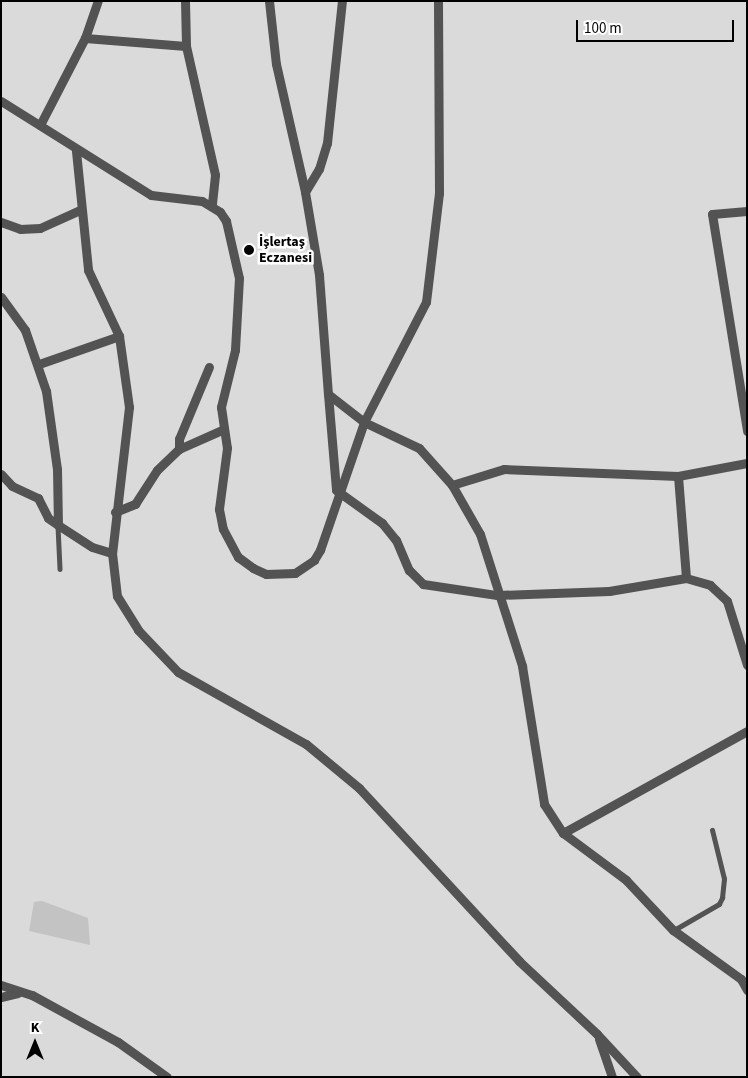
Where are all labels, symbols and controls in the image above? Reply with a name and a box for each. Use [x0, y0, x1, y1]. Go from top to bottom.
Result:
scale bar [578, 10, 736, 42]
text: 100 m [584, 18, 622, 39]
place label: İşlertaş Eczanesi [259, 234, 312, 266]
marker: İşlertaş Eczanesi [243, 244, 255, 256]
north arrow [10, 1018, 60, 1068]
text: K [31, 1018, 39, 1038]

